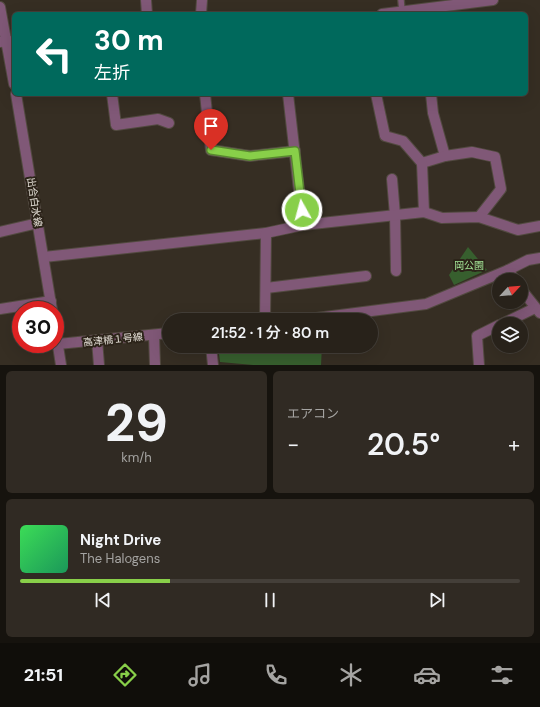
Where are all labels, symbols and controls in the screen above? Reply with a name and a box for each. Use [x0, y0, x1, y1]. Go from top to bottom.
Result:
text: 30 m [94, 22, 164, 59]
icon: left [28, 28, 80, 80]
text: 左折 [94, 61, 130, 85]
pin [194, 109, 228, 150]
icon: arrive [200, 115, 222, 137]
street label: 出合白水線 [24, 176, 45, 228]
position arrow [281, 189, 323, 231]
park label: 岡公園 [454, 259, 484, 272]
north arrow [492, 273, 528, 309]
map controls [492, 273, 528, 353]
speed limit sign: 30 [12, 301, 64, 353]
button: layers [492, 317, 528, 353]
text: 21:52 · 1 分 · 80 m [211, 323, 329, 343]
street label: 高津橋１号線 [83, 330, 144, 349]
text: 29 [105, 389, 168, 457]
text: エアコン [287, 405, 339, 422]
text: 20.5° [367, 425, 440, 464]
text: − [287, 430, 299, 459]
text: + [508, 430, 520, 459]
text: km/h [121, 449, 152, 466]
text: Night Drive [80, 530, 161, 550]
text: The Halogens [80, 550, 160, 567]
icon: previous [92, 589, 114, 611]
icon: pause [259, 589, 281, 611]
icon: next [426, 589, 448, 611]
icon: directions [111, 661, 139, 689]
icon: music [186, 661, 214, 689]
icon: phone [262, 661, 290, 689]
icon: climate [337, 661, 365, 689]
icon: car [413, 661, 441, 689]
icon: filters [488, 661, 516, 689]
text: 21:51 [24, 663, 63, 687]

